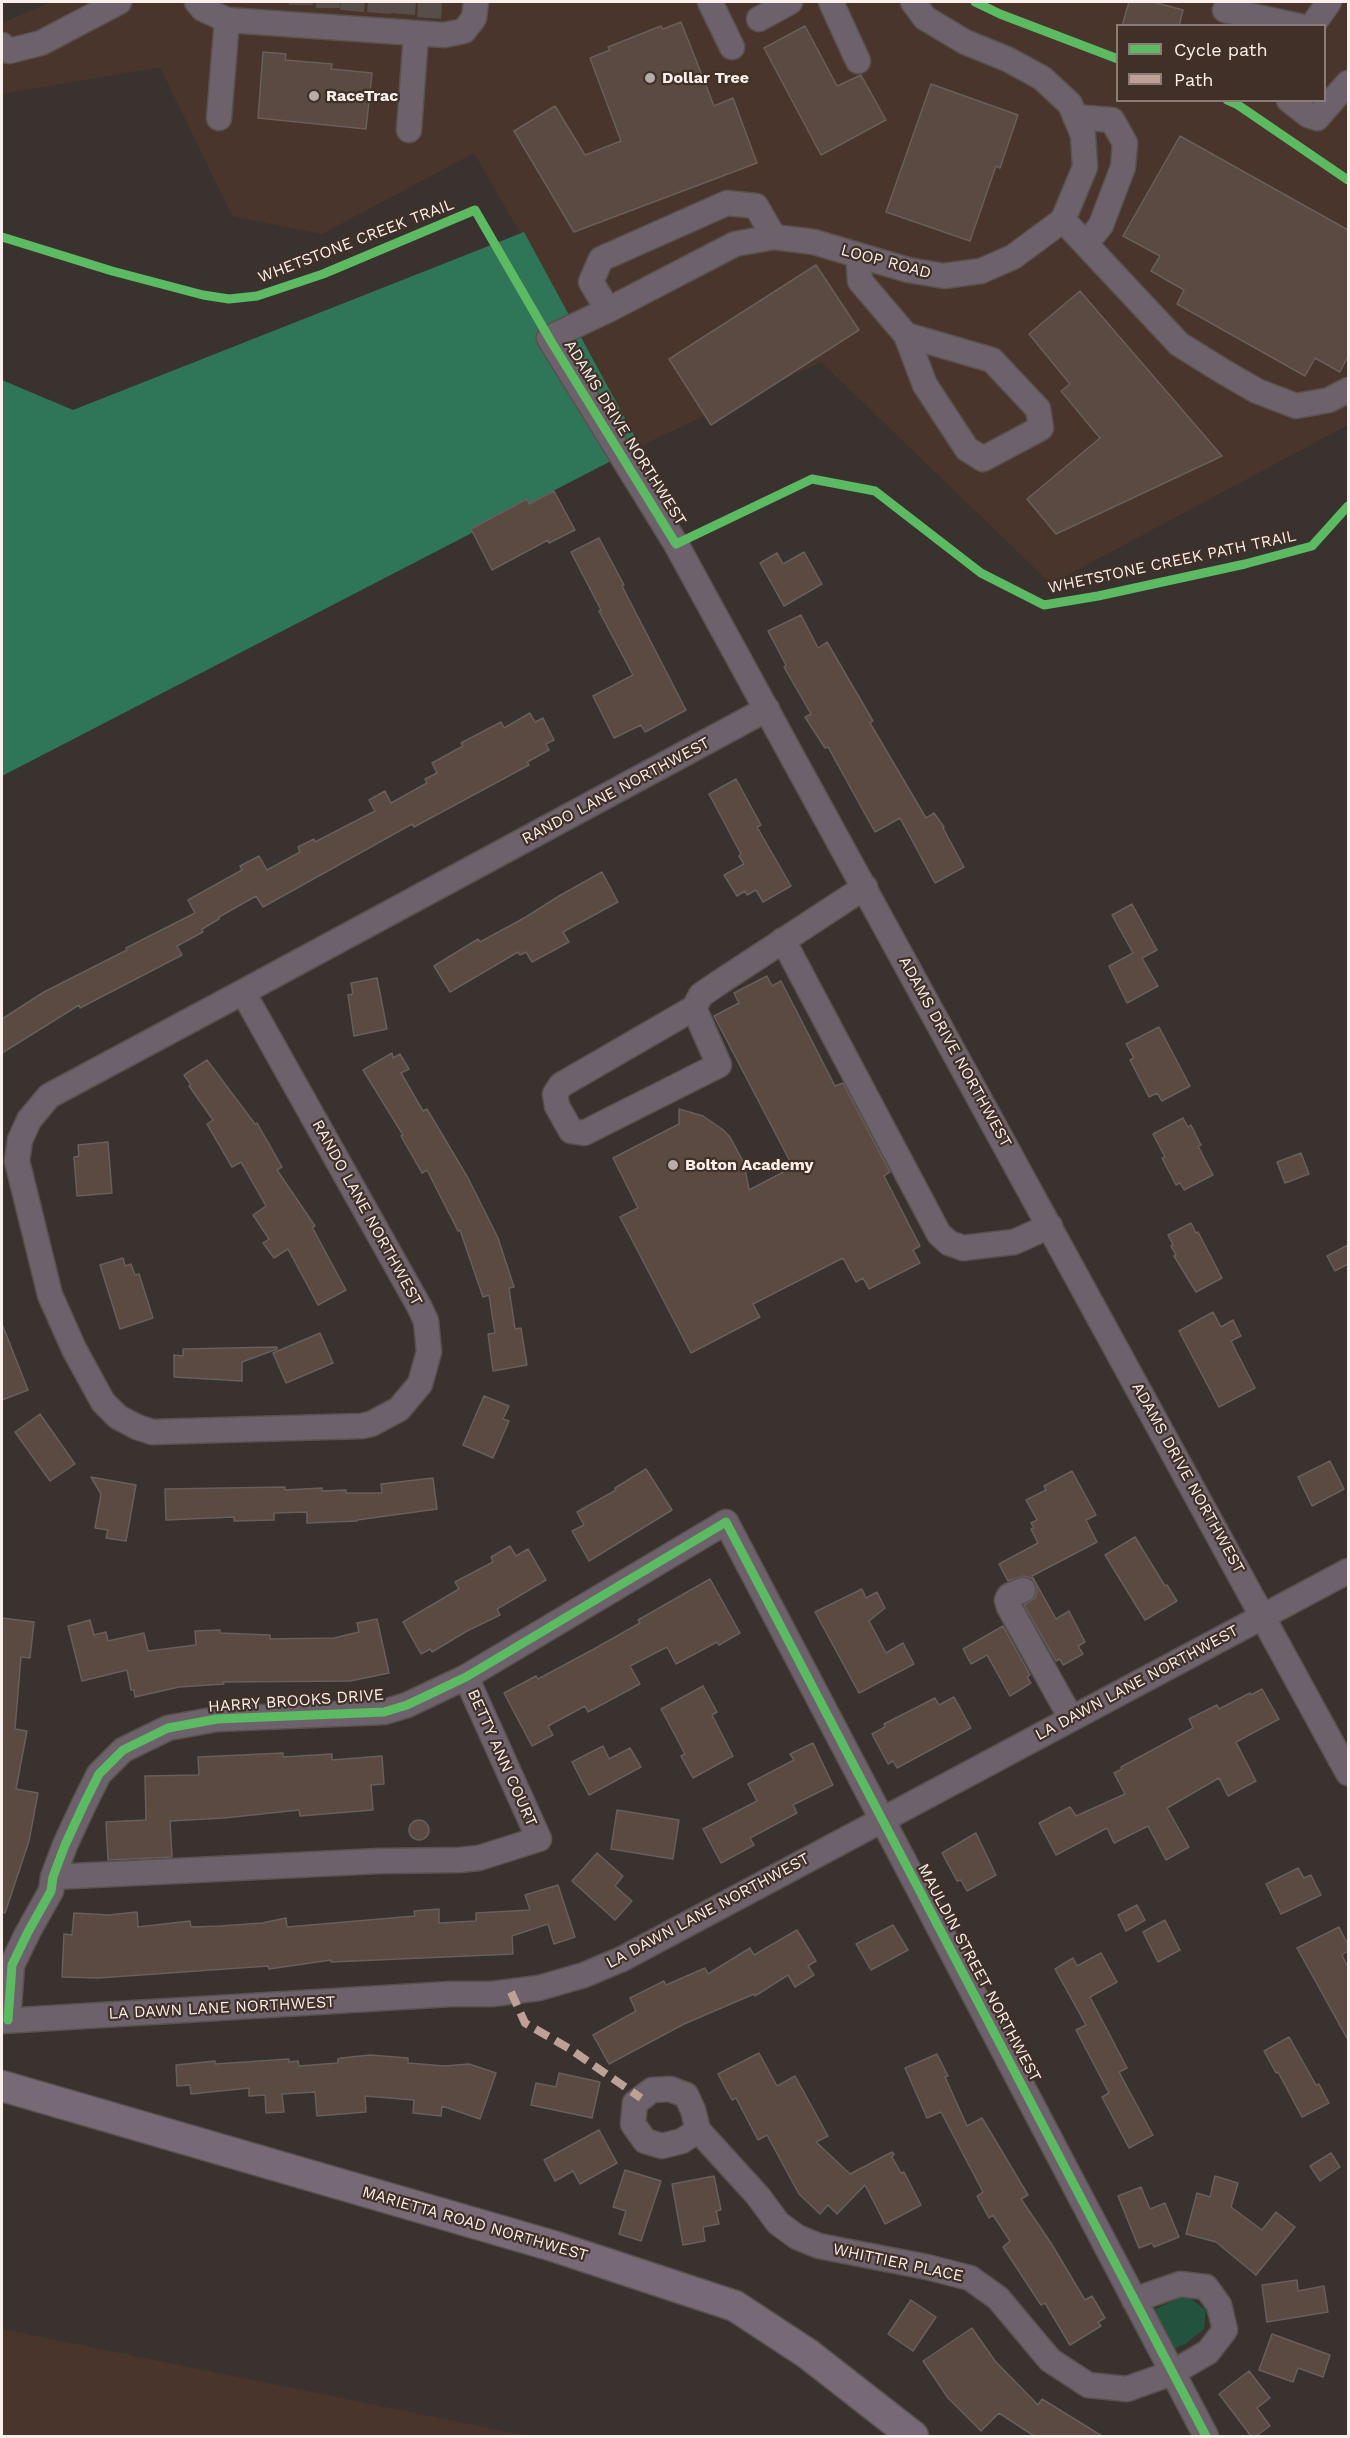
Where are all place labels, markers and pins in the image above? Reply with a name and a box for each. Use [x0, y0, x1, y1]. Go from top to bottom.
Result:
place label: Dollar Tree [662, 68, 749, 88]
marker: Dollar Tree [643, 71, 657, 85]
place label: RaceTrac [326, 86, 398, 106]
marker: RaceTrac [307, 89, 321, 103]
place label: Bolton Academy [685, 1155, 813, 1175]
marker: Bolton Academy [666, 1158, 680, 1172]

